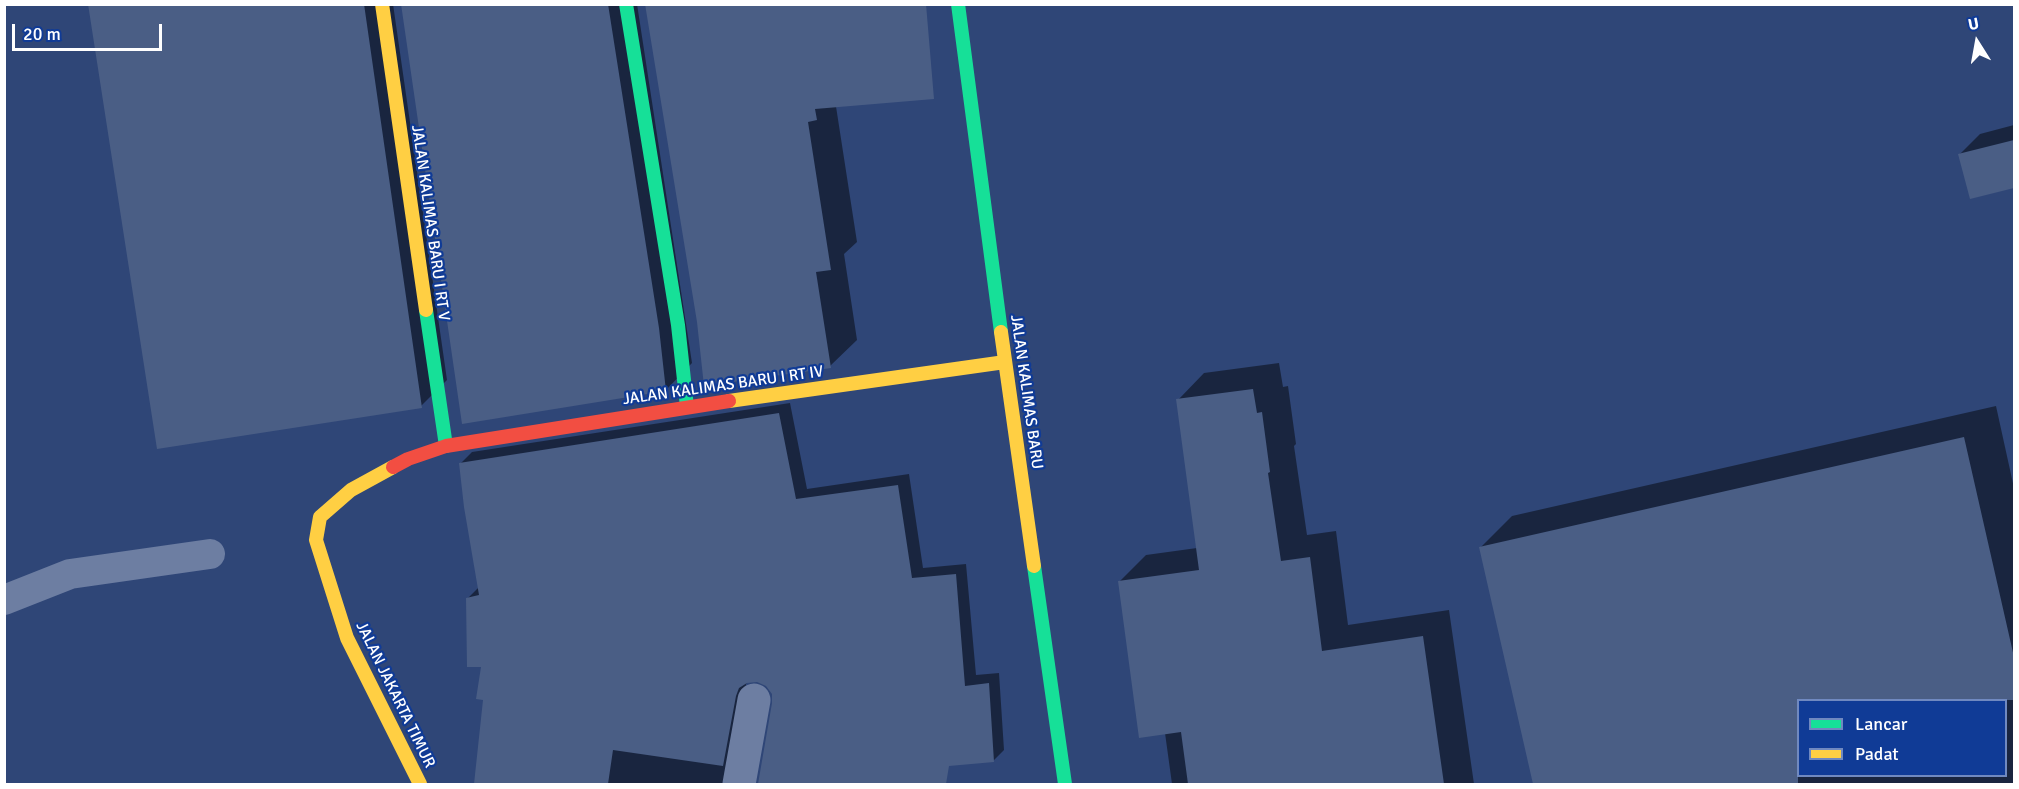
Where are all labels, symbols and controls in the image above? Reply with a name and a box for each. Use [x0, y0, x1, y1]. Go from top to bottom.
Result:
scale bar [15, 12, 165, 50]
north arrow [1947, 12, 2007, 72]
text: U [1966, 13, 1981, 35]
text: 20 m [23, 23, 61, 45]
street label: JALAN KALIMAS BARU I RT V [407, 124, 453, 322]
street label: JALAN KALIMAS BARU [1006, 313, 1046, 471]
street label: JALAN KALIMAS BARU I RT IV [621, 362, 825, 410]
street label: JALAN JAKARTA TIMUR [351, 619, 439, 771]
legend [1797, 699, 2007, 777]
text: Lancar [1855, 713, 1907, 735]
text: Padat [1855, 743, 1899, 765]

